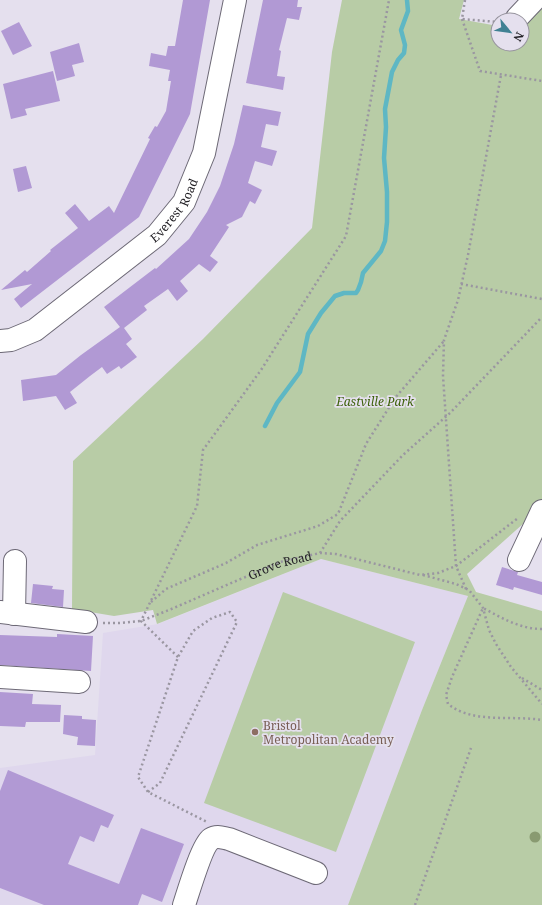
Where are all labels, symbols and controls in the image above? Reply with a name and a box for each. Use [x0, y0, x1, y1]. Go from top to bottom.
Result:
north arrow [490, 12, 530, 52]
text: N [510, 30, 528, 45]
street label: Everest Road [146, 175, 202, 246]
park label: Eastville Park [335, 393, 415, 410]
street label: Grove Road [245, 547, 314, 583]
place label: Bristol Metropolitan Academy [263, 717, 394, 748]
marker: Bristol Metropolitan Academy [250, 727, 260, 737]

